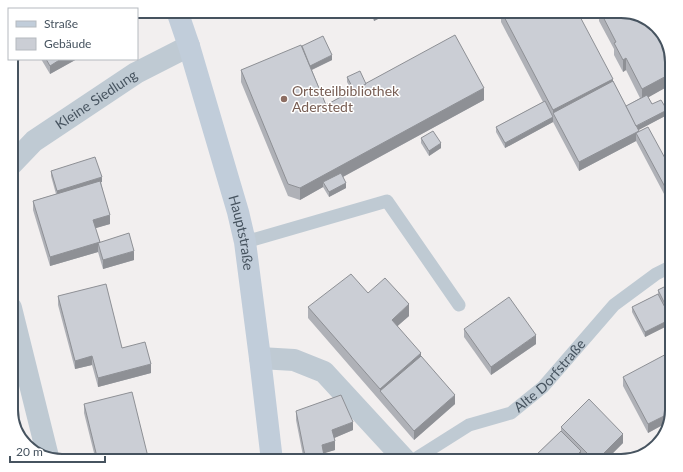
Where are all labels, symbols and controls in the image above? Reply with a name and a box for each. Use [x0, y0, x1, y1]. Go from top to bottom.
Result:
legend [8, 8, 138, 60]
text: Straße [44, 16, 78, 31]
text: Gebäude [44, 36, 91, 51]
street label: Kleine Siedlung [52, 66, 140, 132]
place label: Ortsteilbibliothek Aderstedt [292, 82, 400, 115]
marker: Ortsteilbibliothek Aderstedt [279, 94, 289, 104]
street label: Hauptstraße [225, 193, 258, 271]
street label: Alte Dorfstraße [510, 335, 589, 415]
scale bar [10, 438, 105, 464]
text: 20 m [16, 444, 43, 459]

